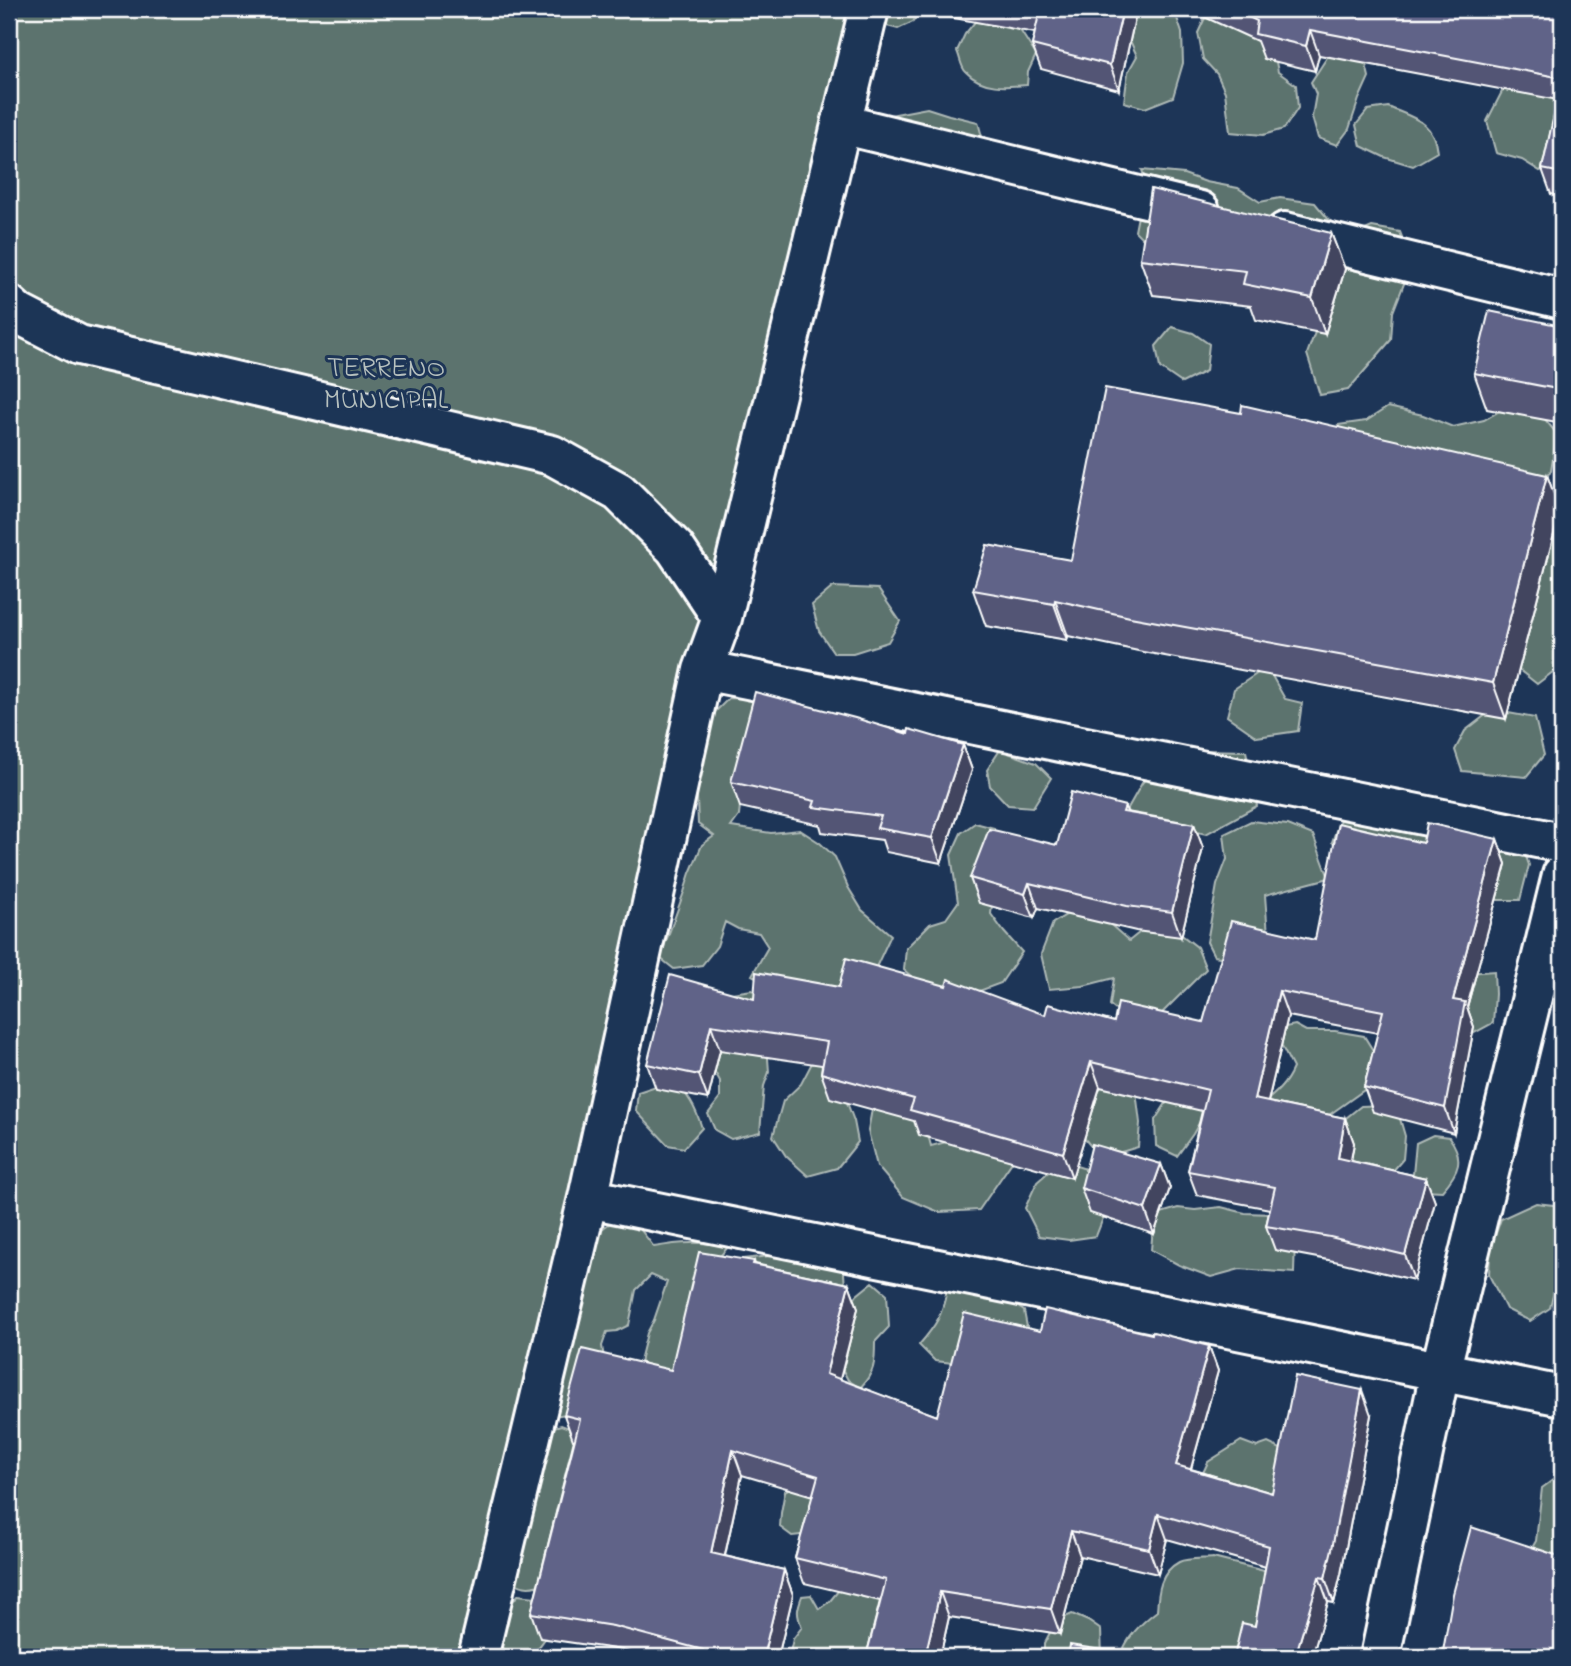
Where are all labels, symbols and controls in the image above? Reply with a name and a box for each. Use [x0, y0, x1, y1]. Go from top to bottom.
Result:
park label: TERRENO MUNICIPAL [324, 349, 449, 422]

